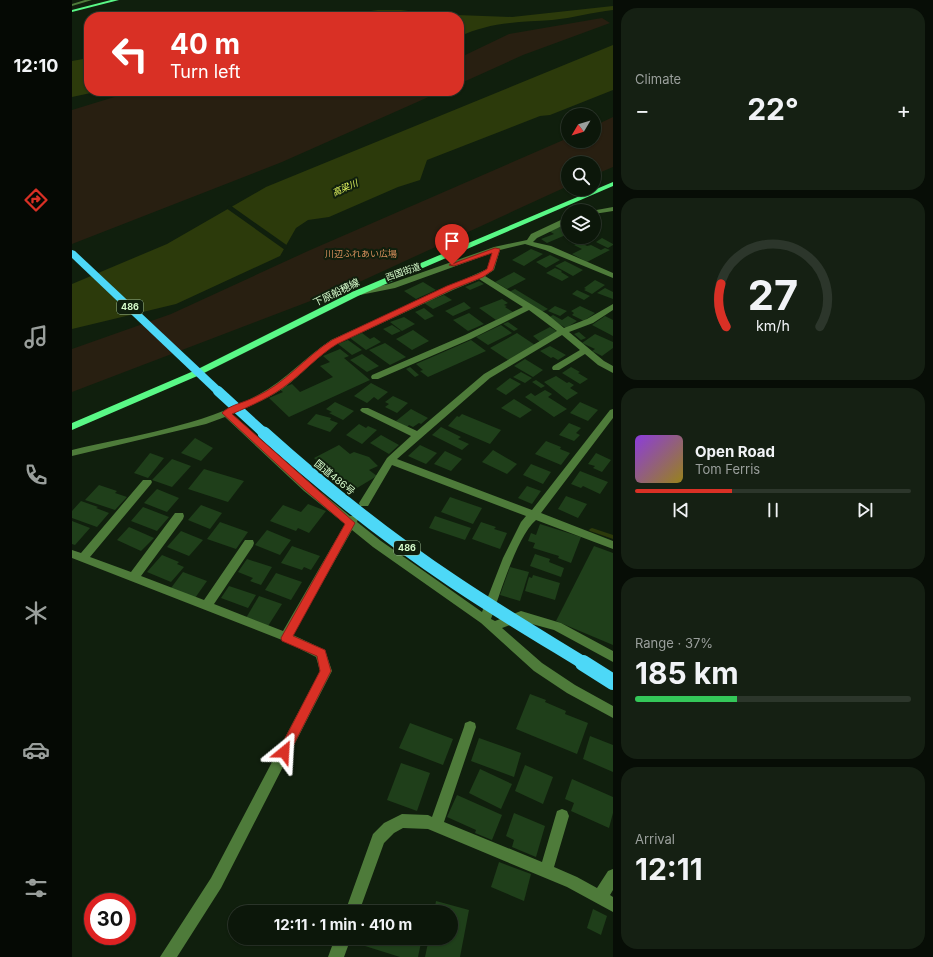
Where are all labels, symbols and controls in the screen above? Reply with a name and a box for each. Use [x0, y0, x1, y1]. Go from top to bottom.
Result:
text: 40 m [170, 27, 240, 61]
icon: left [104, 28, 156, 80]
text: 12:10 [13, 55, 59, 76]
text: Turn left [170, 61, 240, 82]
text: Climate [635, 71, 681, 87]
text: 22° [747, 91, 799, 127]
text: − [635, 97, 650, 123]
text: + [896, 97, 911, 123]
north arrow [561, 108, 601, 148]
map controls [561, 108, 601, 244]
button: search [561, 156, 601, 196]
water label: 高梁川 [330, 177, 360, 198]
icon: directions [22, 186, 50, 214]
button: layers [561, 204, 601, 244]
pin [435, 224, 469, 265]
icon: arrive [441, 230, 463, 252]
park label: 川辺ふれあい広場 [325, 248, 397, 259]
street label: 西国街道 [384, 260, 422, 283]
text: 27 [748, 269, 798, 319]
street label: 下原船穂線 [311, 276, 361, 308]
road number: 486 [117, 300, 143, 314]
text: km/h [756, 316, 790, 333]
icon: music [22, 323, 50, 351]
text: Open Road [695, 442, 775, 461]
street label: 国道486号 [312, 457, 358, 497]
icon: phone [22, 461, 50, 489]
text: Tom Ferris [695, 461, 760, 477]
icon: previous [670, 499, 692, 521]
icon: pause [762, 499, 784, 521]
icon: next [854, 499, 876, 521]
road number: 486 [394, 541, 420, 555]
icon: climate [22, 599, 50, 627]
text: Range · 37% [635, 635, 713, 651]
text: 185 km [635, 655, 739, 691]
position arrow [263, 731, 305, 773]
icon: car [22, 736, 50, 764]
text: Arrival [635, 831, 675, 847]
text: 12:11 [635, 851, 703, 887]
icon: filters [22, 874, 50, 902]
speed limit sign: 30 [84, 893, 136, 945]
text: 12:11 · 1 min · 410 m [274, 915, 412, 934]

